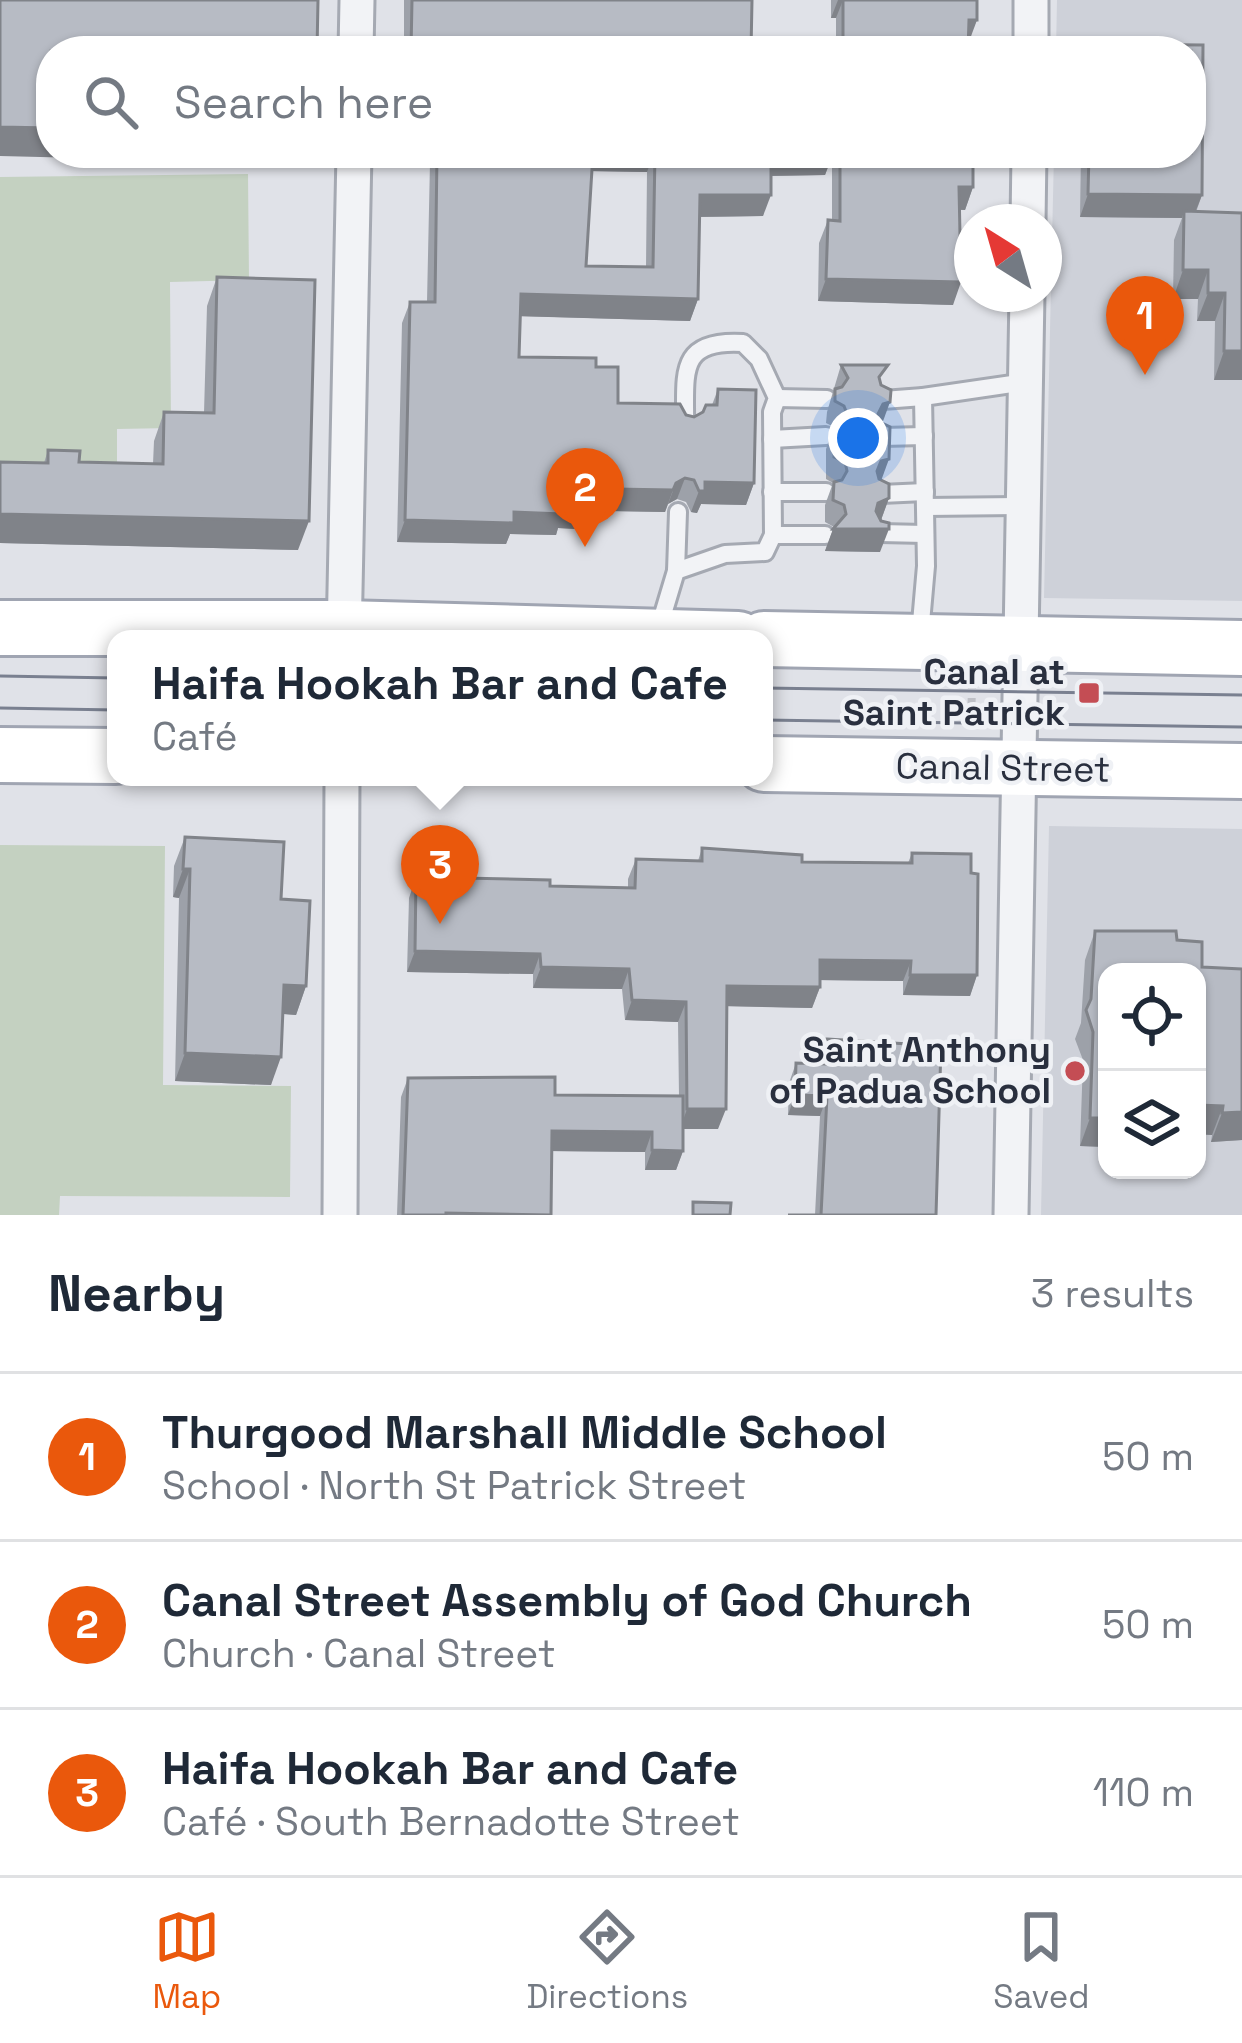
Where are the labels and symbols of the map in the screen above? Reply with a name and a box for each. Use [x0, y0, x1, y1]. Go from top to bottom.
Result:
north arrow [954, 204, 1062, 312]
pin: 1 [1106, 276, 1184, 375]
your location [828, 408, 888, 468]
pin: 2 [546, 448, 624, 547]
place label: Canal at Saint Patrick [843, 649, 1065, 736]
marker: Canal at Saint Patrick [1076, 680, 1102, 706]
street label: Canal Street [895, 743, 1111, 793]
pin: 3 [401, 825, 479, 924]
place label: Saint Anthony of Padua School [769, 1027, 1051, 1114]
marker: Saint Anthony of Padua School [1062, 1058, 1088, 1084]

